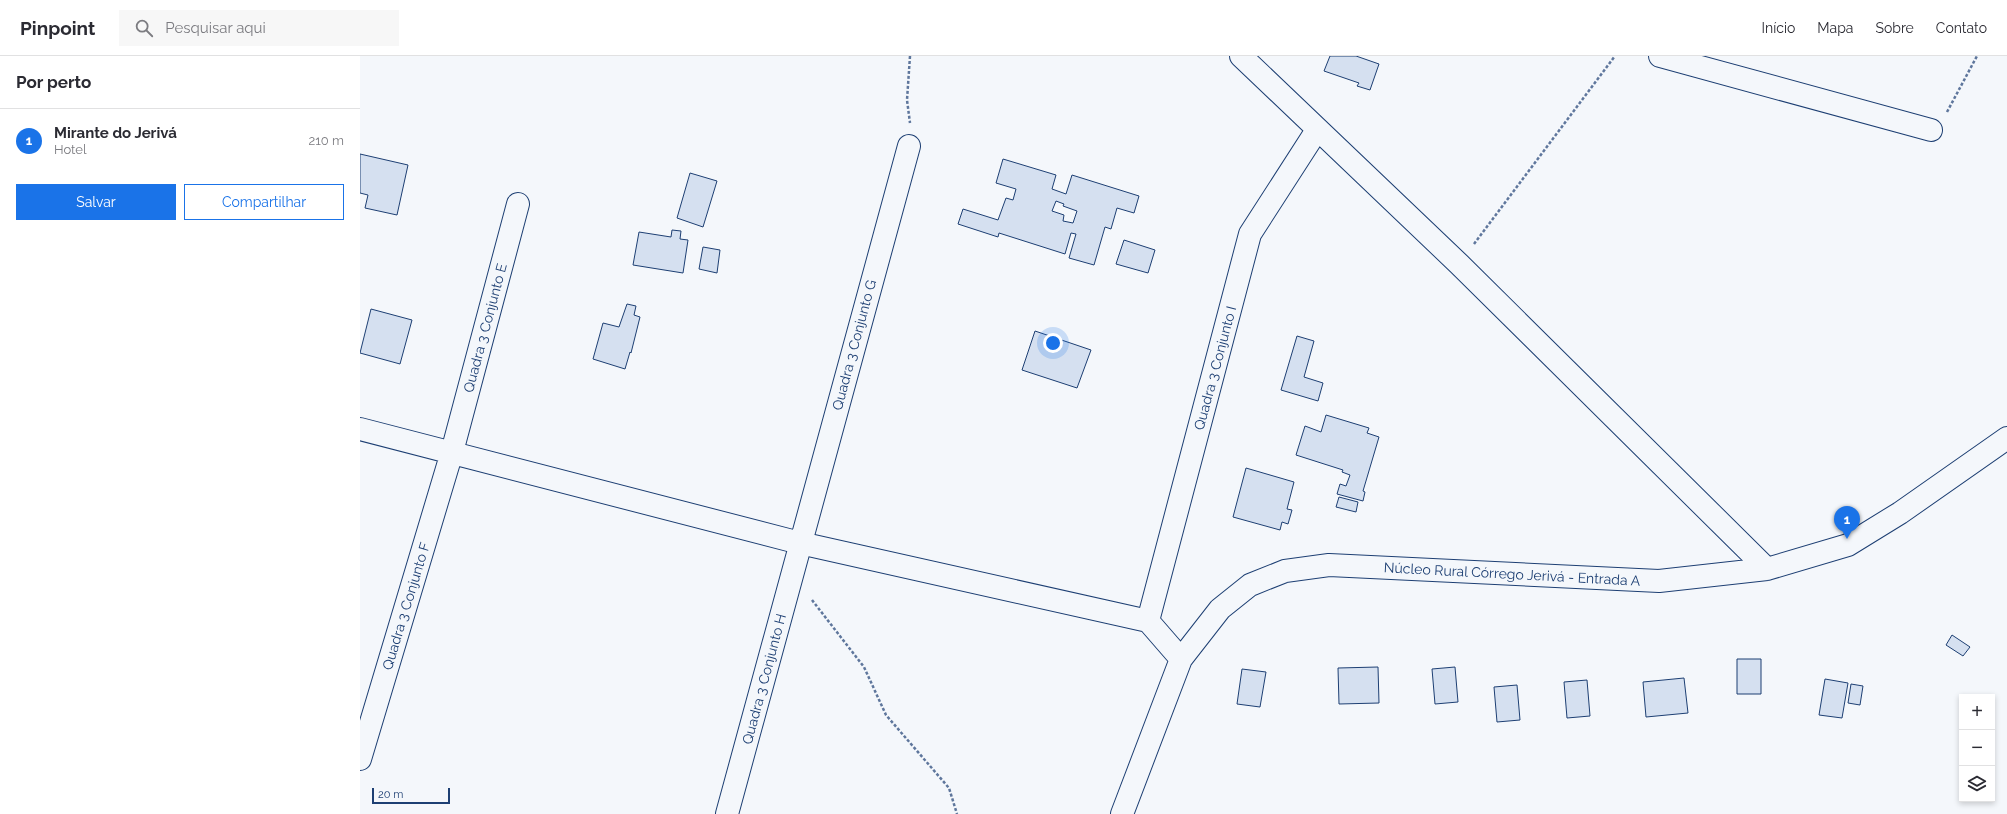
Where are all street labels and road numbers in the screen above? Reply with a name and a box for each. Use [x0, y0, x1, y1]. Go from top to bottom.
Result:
street label: Quadra 3 Conjunto E [460, 262, 510, 394]
street label: Quadra 3 Conjunto G [829, 278, 879, 412]
street label: Quadra 3 Conjunto I [1191, 304, 1239, 432]
street label: Quadra 3 Conjunto F [379, 540, 433, 672]
street label: Núcleo Rural Córrego Jerivá - Entrada A [1383, 559, 1641, 589]
street label: Quadra 3 Conjunto H [739, 612, 789, 746]

